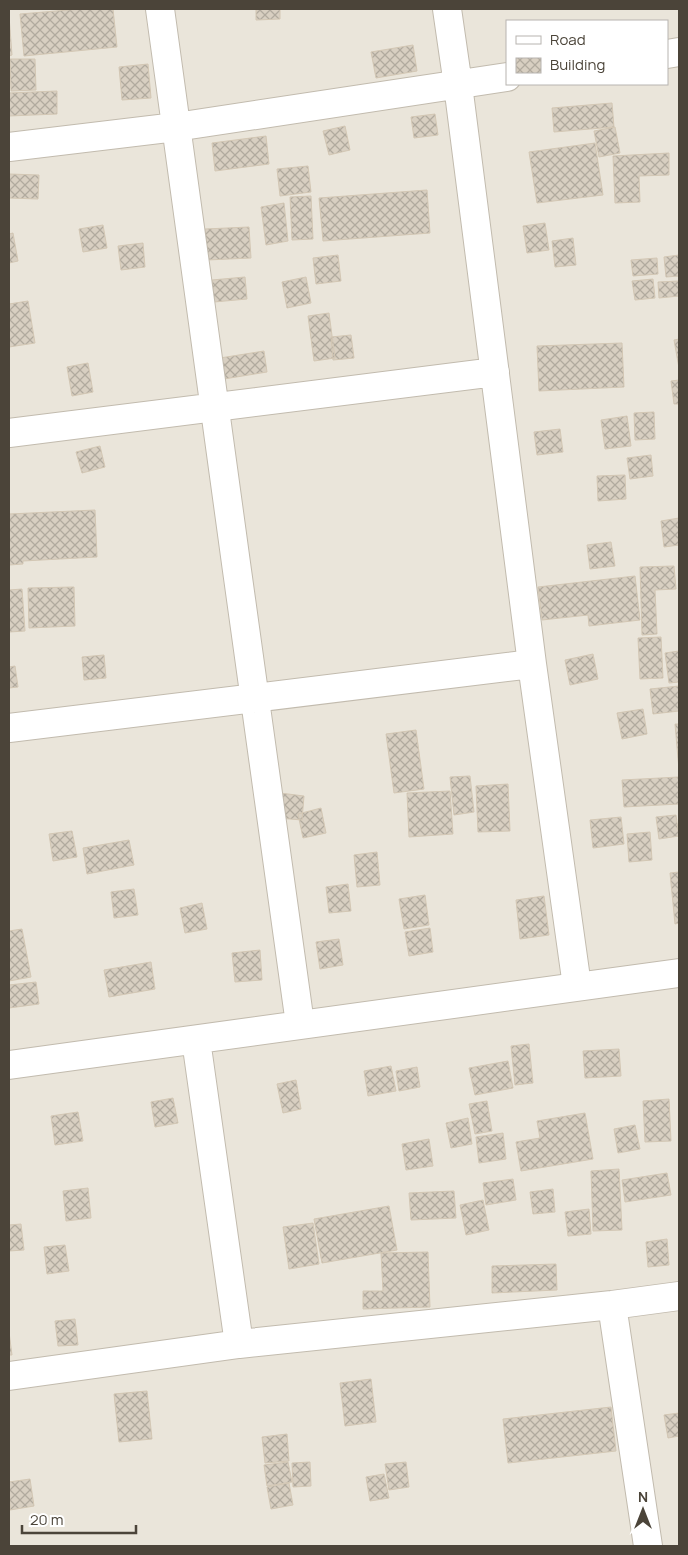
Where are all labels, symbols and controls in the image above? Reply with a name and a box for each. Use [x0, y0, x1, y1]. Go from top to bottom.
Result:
legend [506, 20, 668, 85]
text: Road [550, 29, 586, 50]
text: Building [550, 54, 605, 75]
north arrow [618, 1485, 668, 1535]
text: N [638, 1487, 648, 1506]
scale bar [22, 1502, 136, 1534]
text: 20 m [30, 1509, 63, 1530]

